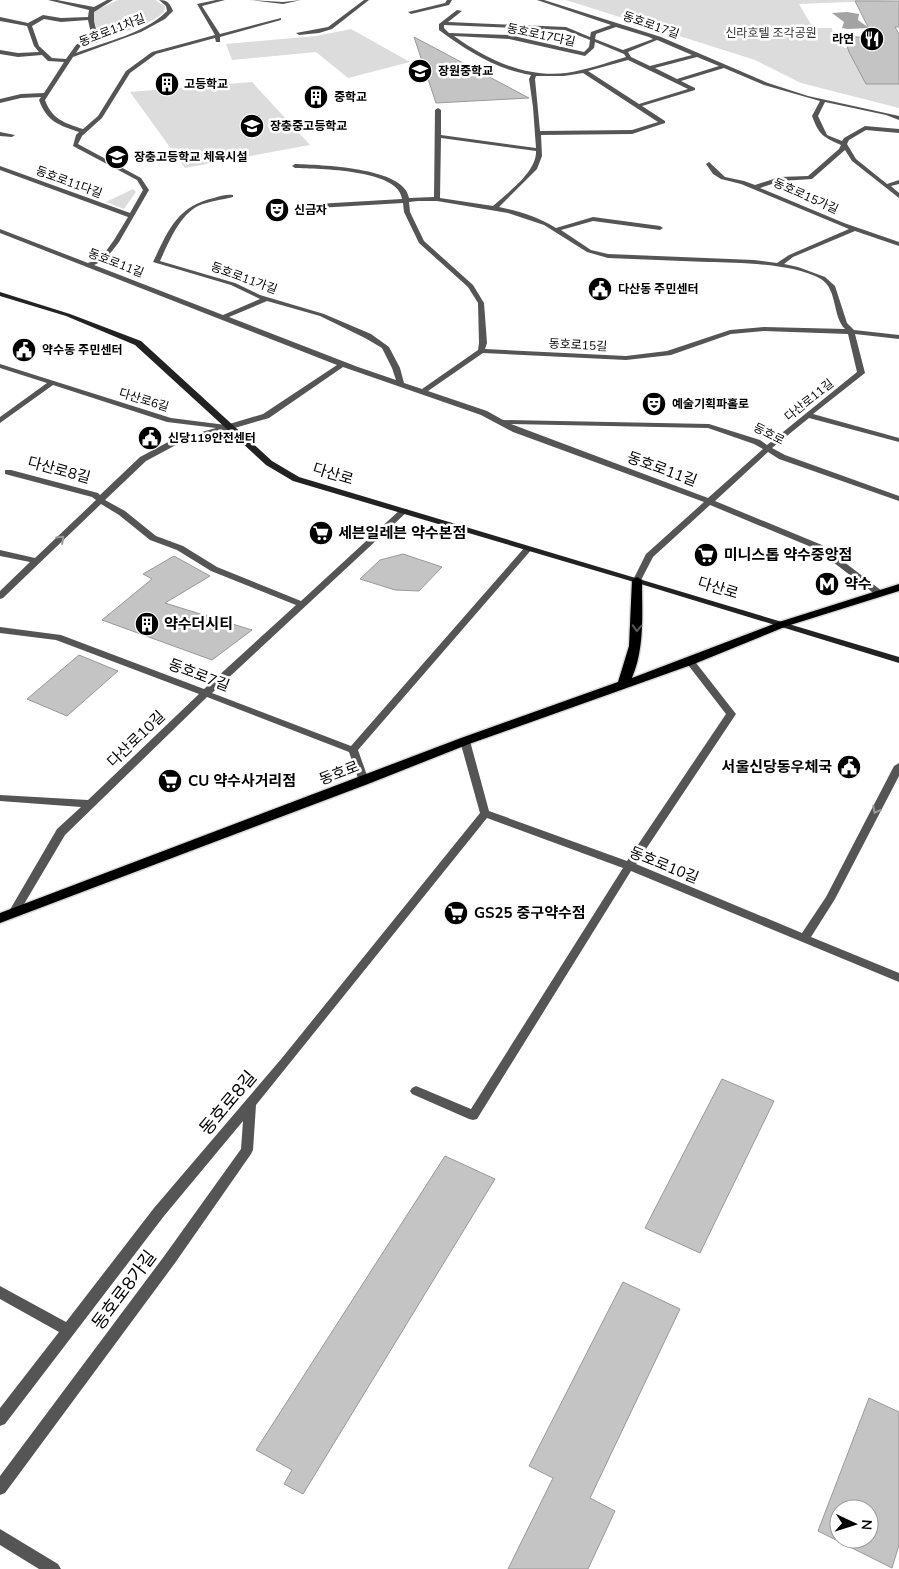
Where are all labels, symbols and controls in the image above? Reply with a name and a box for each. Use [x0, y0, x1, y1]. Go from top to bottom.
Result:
street label: 동호로17길 [621, 8, 681, 42]
street label: 동호로11차길 [77, 10, 147, 50]
street label: 동호로17다길 [505, 20, 577, 50]
park label: 신라호텔 조각공원 [725, 25, 817, 41]
restaurant icon: 라연 [859, 26, 885, 52]
place label: 라연 [832, 31, 854, 47]
school or university icon: 장원중학교 [407, 58, 433, 84]
place label: 장원중학교 [438, 63, 493, 79]
building icon: 고등학교 [154, 71, 180, 97]
place label: 고등학교 [184, 76, 228, 92]
building icon: 중학교 [303, 84, 329, 110]
place label: 중학교 [334, 89, 367, 105]
school or university icon: 장충중고등학교 [239, 113, 265, 139]
place label: 장충중고등학교 [270, 118, 347, 134]
school or university icon: 장충고등학교 체육시설 [104, 144, 130, 170]
place label: 장충고등학교 체육시설 [134, 149, 248, 165]
street label: 동호로11다길 [34, 163, 104, 201]
street label: 동호로15가길 [771, 175, 841, 217]
theatre icon: 신금자 [264, 197, 290, 223]
place label: 신금자 [294, 202, 327, 218]
street label: 동호로11길 [86, 245, 146, 281]
street label: 동호로11가길 [209, 259, 279, 297]
public building icon: 다산동 주민센터 [587, 276, 613, 302]
place label: 다산동 주민센터 [618, 281, 699, 297]
street label: 동호로15길 [548, 335, 608, 355]
public building icon: 약수동 주민센터 [11, 337, 37, 363]
place label: 약수동 주민센터 [42, 342, 123, 358]
street label: 다산로11길 [781, 375, 837, 425]
street label: 다산로6길 [117, 385, 171, 415]
theatre icon: 예술기획파홀로 [641, 391, 667, 417]
place label: 예술기획파홀로 [672, 396, 749, 412]
street label: 동호로 [751, 419, 787, 449]
public building icon: 신당119안전센터 [137, 425, 163, 451]
place label: 신당119안전센터 [168, 430, 256, 446]
street label: 동호로11길 [624, 447, 700, 491]
street label: 다산로8길 [25, 452, 93, 488]
street label: 다산로 [310, 458, 356, 490]
supermarket icon: 세븐일레븐 약수본점 [308, 520, 334, 546]
place label: 세븐일레븐 약수본점 [338, 523, 466, 543]
one-way arrow [55, 536, 64, 545]
supermarket icon: 미니스톱 약수중앙점 [693, 542, 719, 568]
place label: 미니스톱 약수중앙점 [724, 545, 852, 565]
metro station icon: 약수 [814, 571, 840, 597]
street label: 다산로 [695, 572, 741, 604]
place label: 약수 [844, 574, 872, 594]
building icon: 약수더시티 [134, 611, 160, 637]
place label: 약수더시티 [164, 614, 233, 634]
one-way arrow [632, 625, 643, 633]
street label: 동호로7길 [165, 654, 233, 696]
street label: 다산로10길 [103, 706, 169, 772]
public building icon: 서울신당동우체국 [836, 754, 862, 780]
street label: 동호로 [316, 756, 362, 790]
place label: 서울신당동우체국 [722, 757, 832, 777]
supermarket icon: CU 약수사거리점 [157, 768, 183, 794]
place label: CU 약수사거리점 [188, 771, 296, 791]
one-way arrow [873, 804, 883, 813]
street label: 동호로10길 [626, 842, 702, 888]
supermarket icon: GS25 중구약수점 [443, 900, 469, 926]
place label: GS25 중구약수점 [474, 903, 586, 923]
street label: 동호로8길 [194, 1066, 262, 1140]
street label: 동호로8가길 [86, 1245, 162, 1335]
north arrow [829, 1499, 879, 1549]
text: N [857, 1519, 876, 1531]

